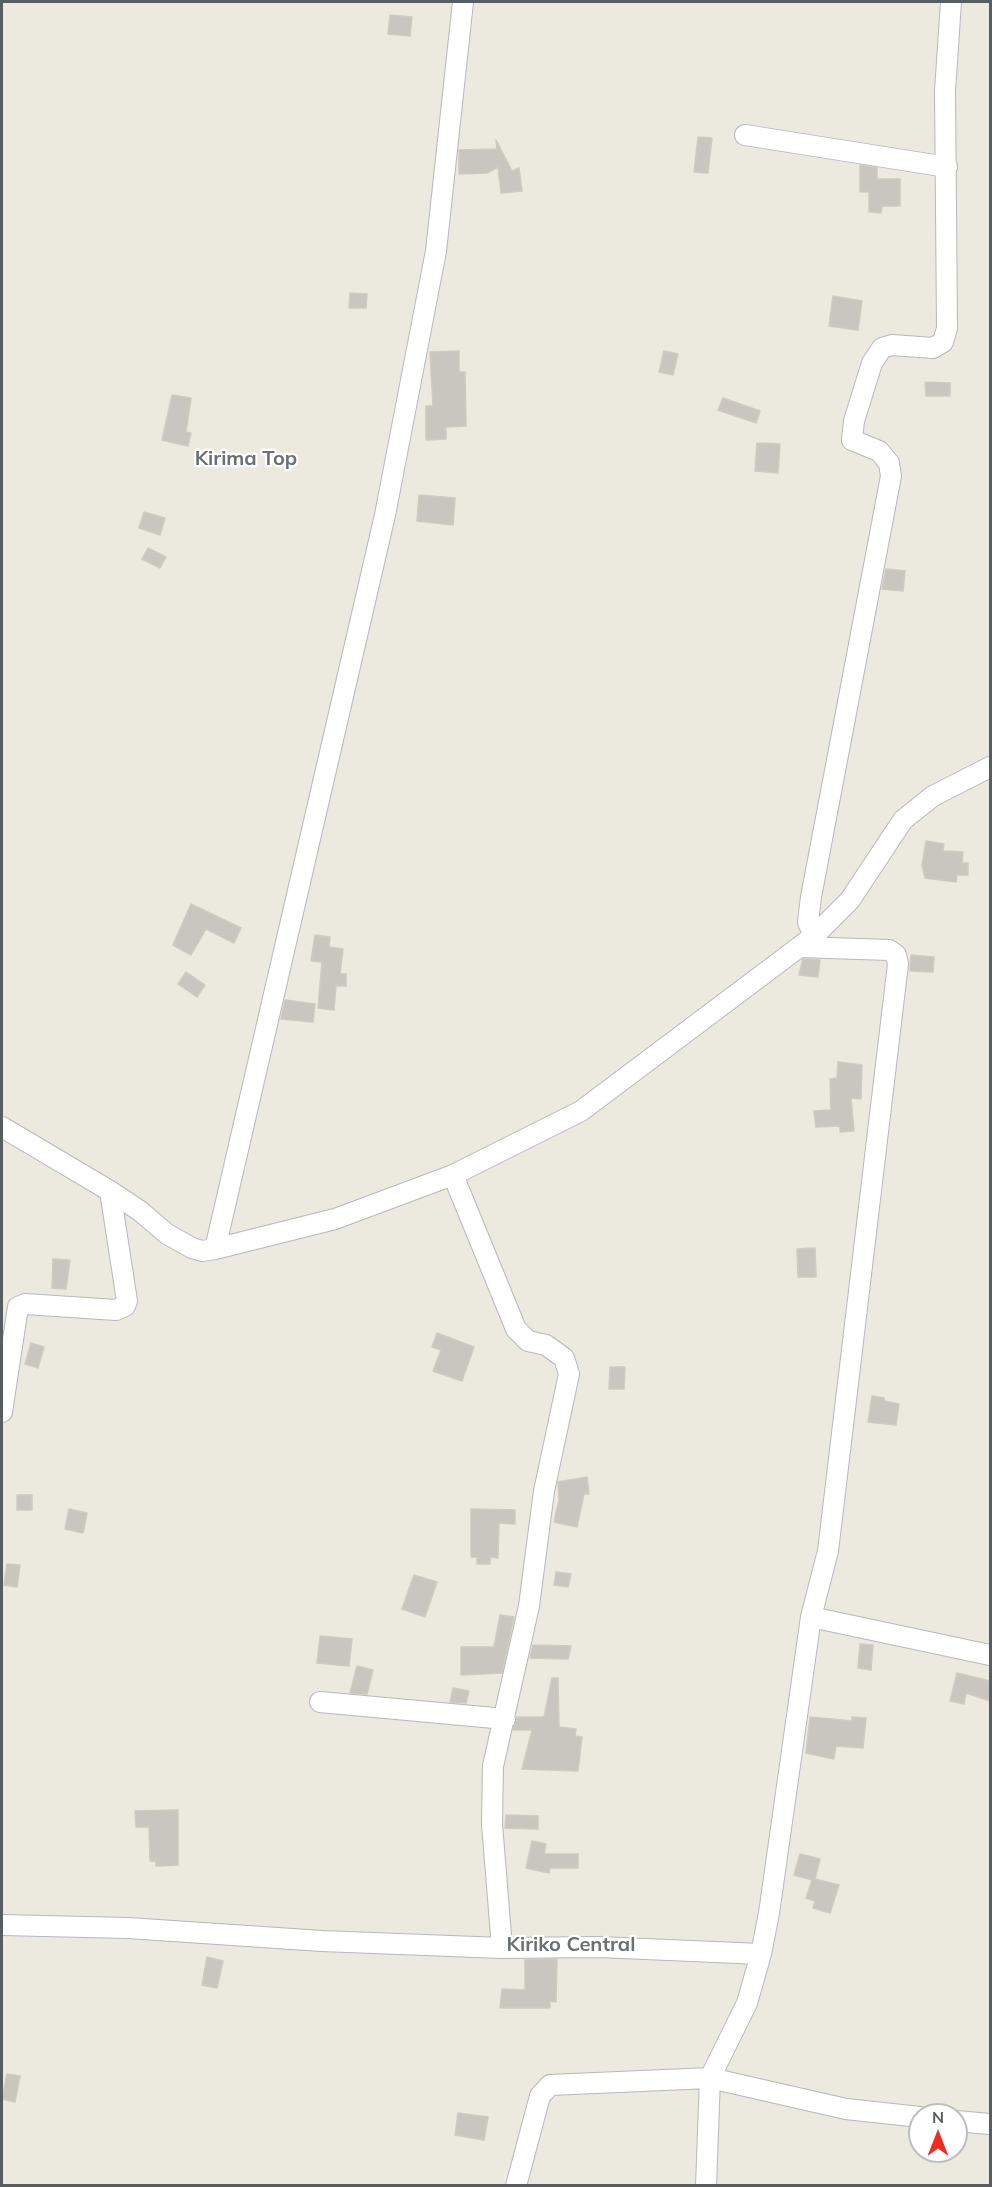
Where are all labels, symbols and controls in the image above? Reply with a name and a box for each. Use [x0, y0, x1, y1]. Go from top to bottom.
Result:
district label: Kirima Top [195, 447, 297, 471]
district label: Kiriko Central [507, 1933, 635, 1957]
north arrow [908, 2103, 968, 2163]
text: N [932, 2107, 944, 2127]

